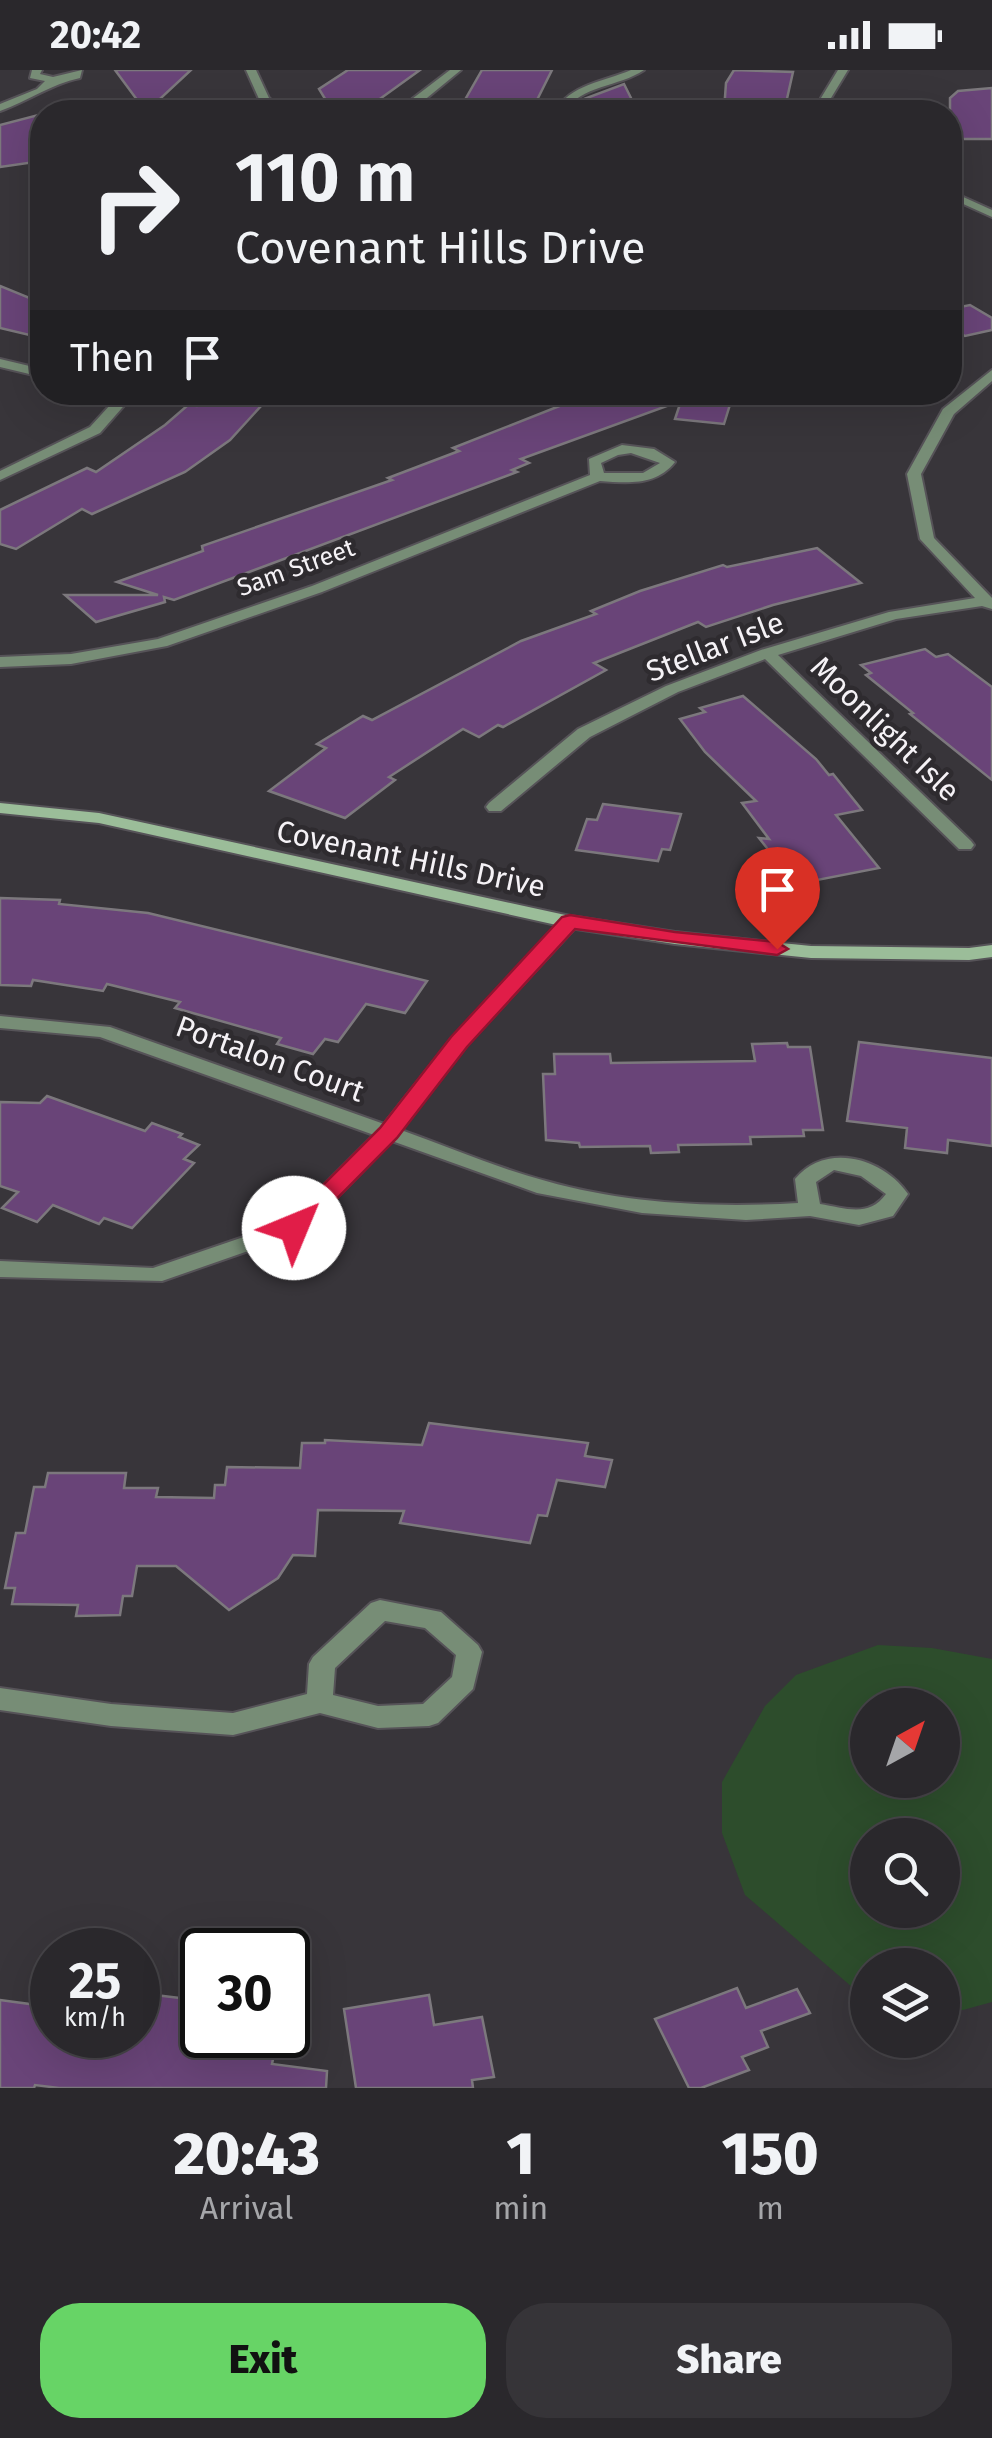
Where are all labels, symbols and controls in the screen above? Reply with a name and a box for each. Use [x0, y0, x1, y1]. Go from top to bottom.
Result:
text: 20:42 [50, 12, 141, 58]
text: 110 m [235, 136, 415, 220]
icon: right [70, 140, 200, 270]
text: Covenant Hills Drive [235, 221, 645, 275]
icon: arrive [175, 330, 230, 385]
text: Then [70, 335, 155, 381]
street label: Sam Street [233, 533, 360, 603]
street label: Stellar Isle [641, 604, 789, 690]
street label: Moonlight Isle [803, 649, 967, 809]
street label: Covenant Hills Drive [273, 813, 549, 905]
pin [735, 847, 820, 950]
icon: arrive [750, 862, 805, 917]
street label: Portalon Court [171, 1008, 369, 1110]
position arrow [242, 1176, 346, 1280]
north arrow [850, 1688, 960, 1798]
map controls [850, 1688, 960, 2058]
button: search [850, 1818, 960, 1928]
speed limit sign: 30 [180, 1928, 310, 2058]
button: layers [850, 1948, 960, 2058]
text: 25 [69, 1951, 121, 2011]
text: km/h [64, 2003, 126, 2033]
text: 20:43 [173, 2118, 320, 2190]
text: 1 [507, 2118, 535, 2190]
text: 150 [722, 2118, 819, 2190]
text: Arrival [200, 2189, 293, 2227]
text: min [493, 2189, 548, 2227]
text: m [756, 2189, 784, 2227]
button: Exit [40, 2303, 486, 2418]
button: Share [506, 2303, 952, 2418]

